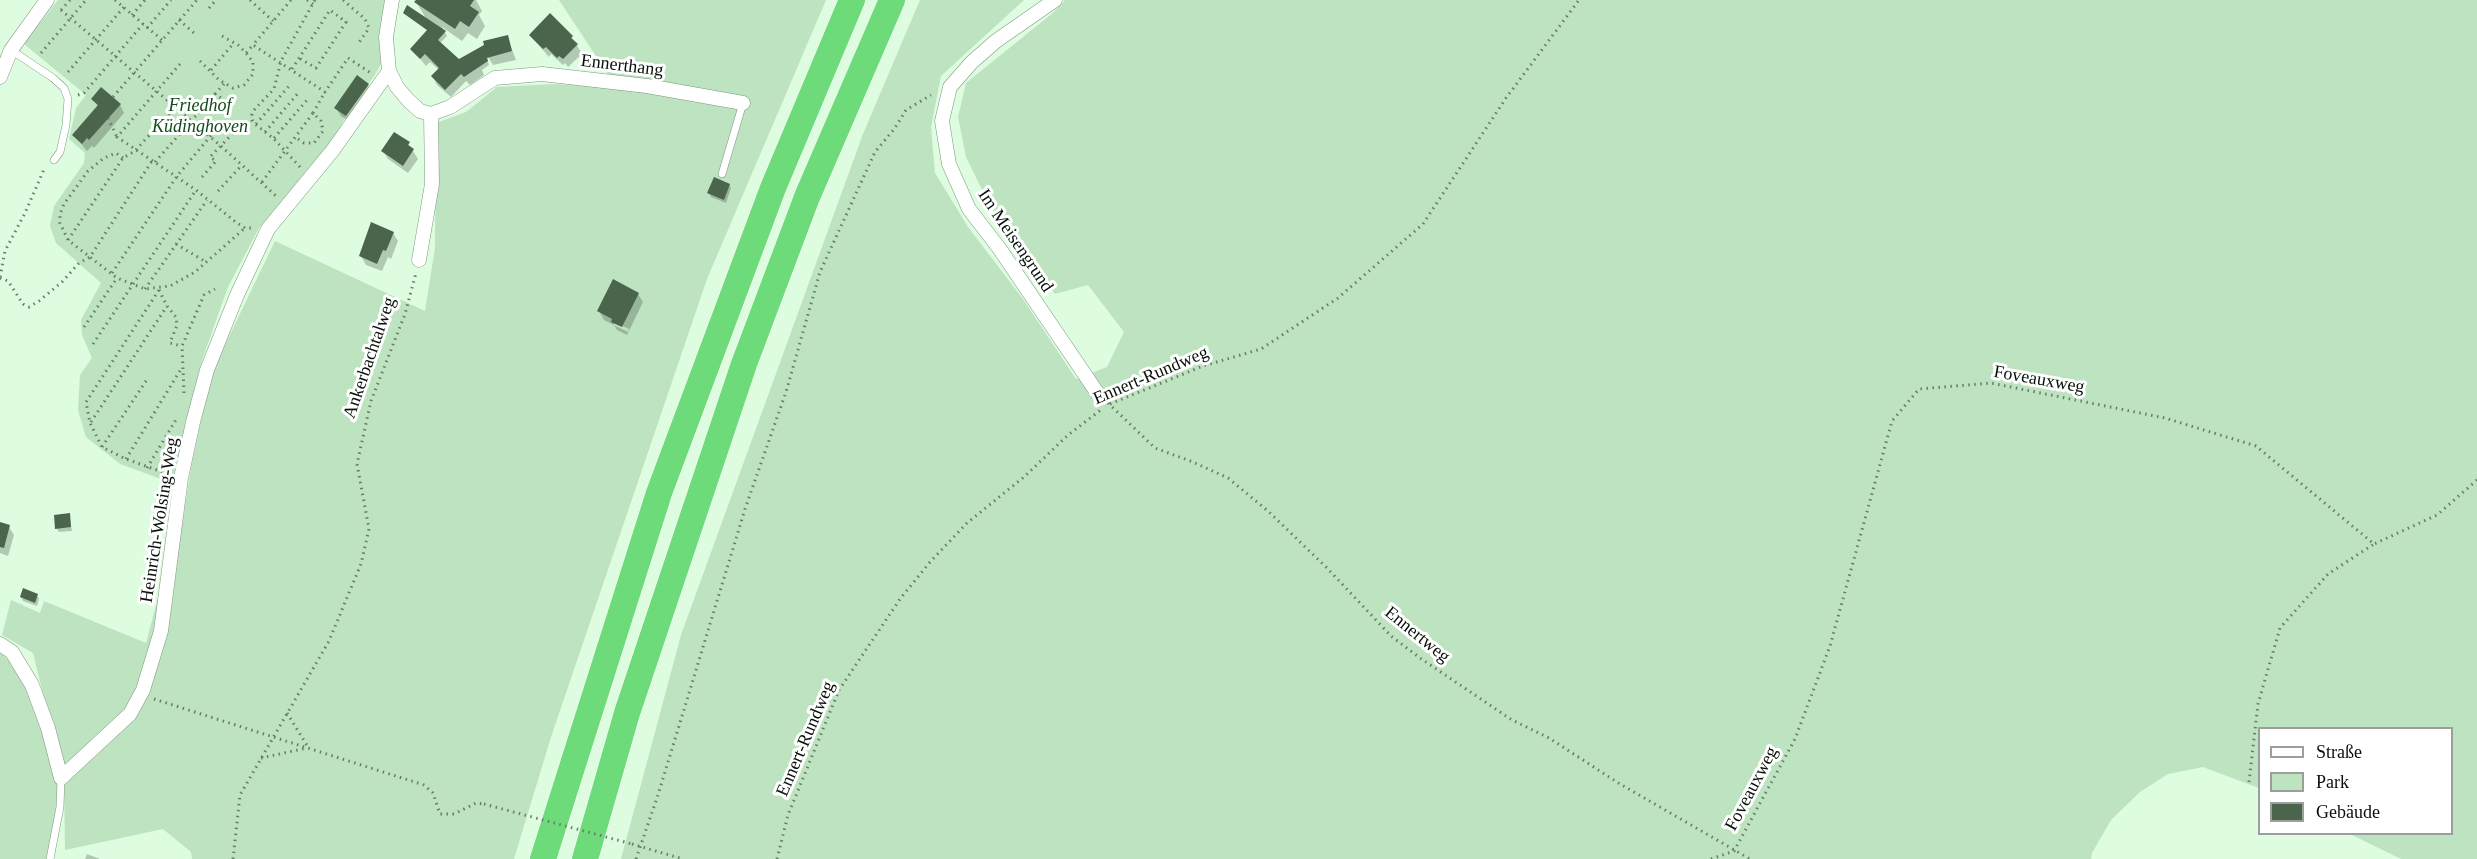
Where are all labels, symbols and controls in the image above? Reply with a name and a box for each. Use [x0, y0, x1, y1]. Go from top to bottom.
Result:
street label: Ennerthang [580, 50, 664, 82]
park label: Friedhof Küdinghoven [152, 95, 248, 138]
street label: Im Meisengrund [973, 185, 1057, 297]
street label: Ankerbachtalweg [339, 294, 401, 422]
street label: Ennert-Rundweg [1090, 342, 1212, 410]
street label: Foveauxweg [1992, 361, 2086, 399]
street label: Heinrich-Wolsing-Weg [136, 436, 184, 604]
street label: Ennertweg [1380, 602, 1454, 668]
street label: Ennert-Rundweg [772, 678, 840, 800]
legend [2258, 727, 2453, 835]
text: Straße [2316, 742, 2362, 762]
street label: Foveauxweg [1721, 743, 1783, 835]
text: Park [2316, 772, 2349, 792]
text: Gebäude [2316, 802, 2380, 822]

